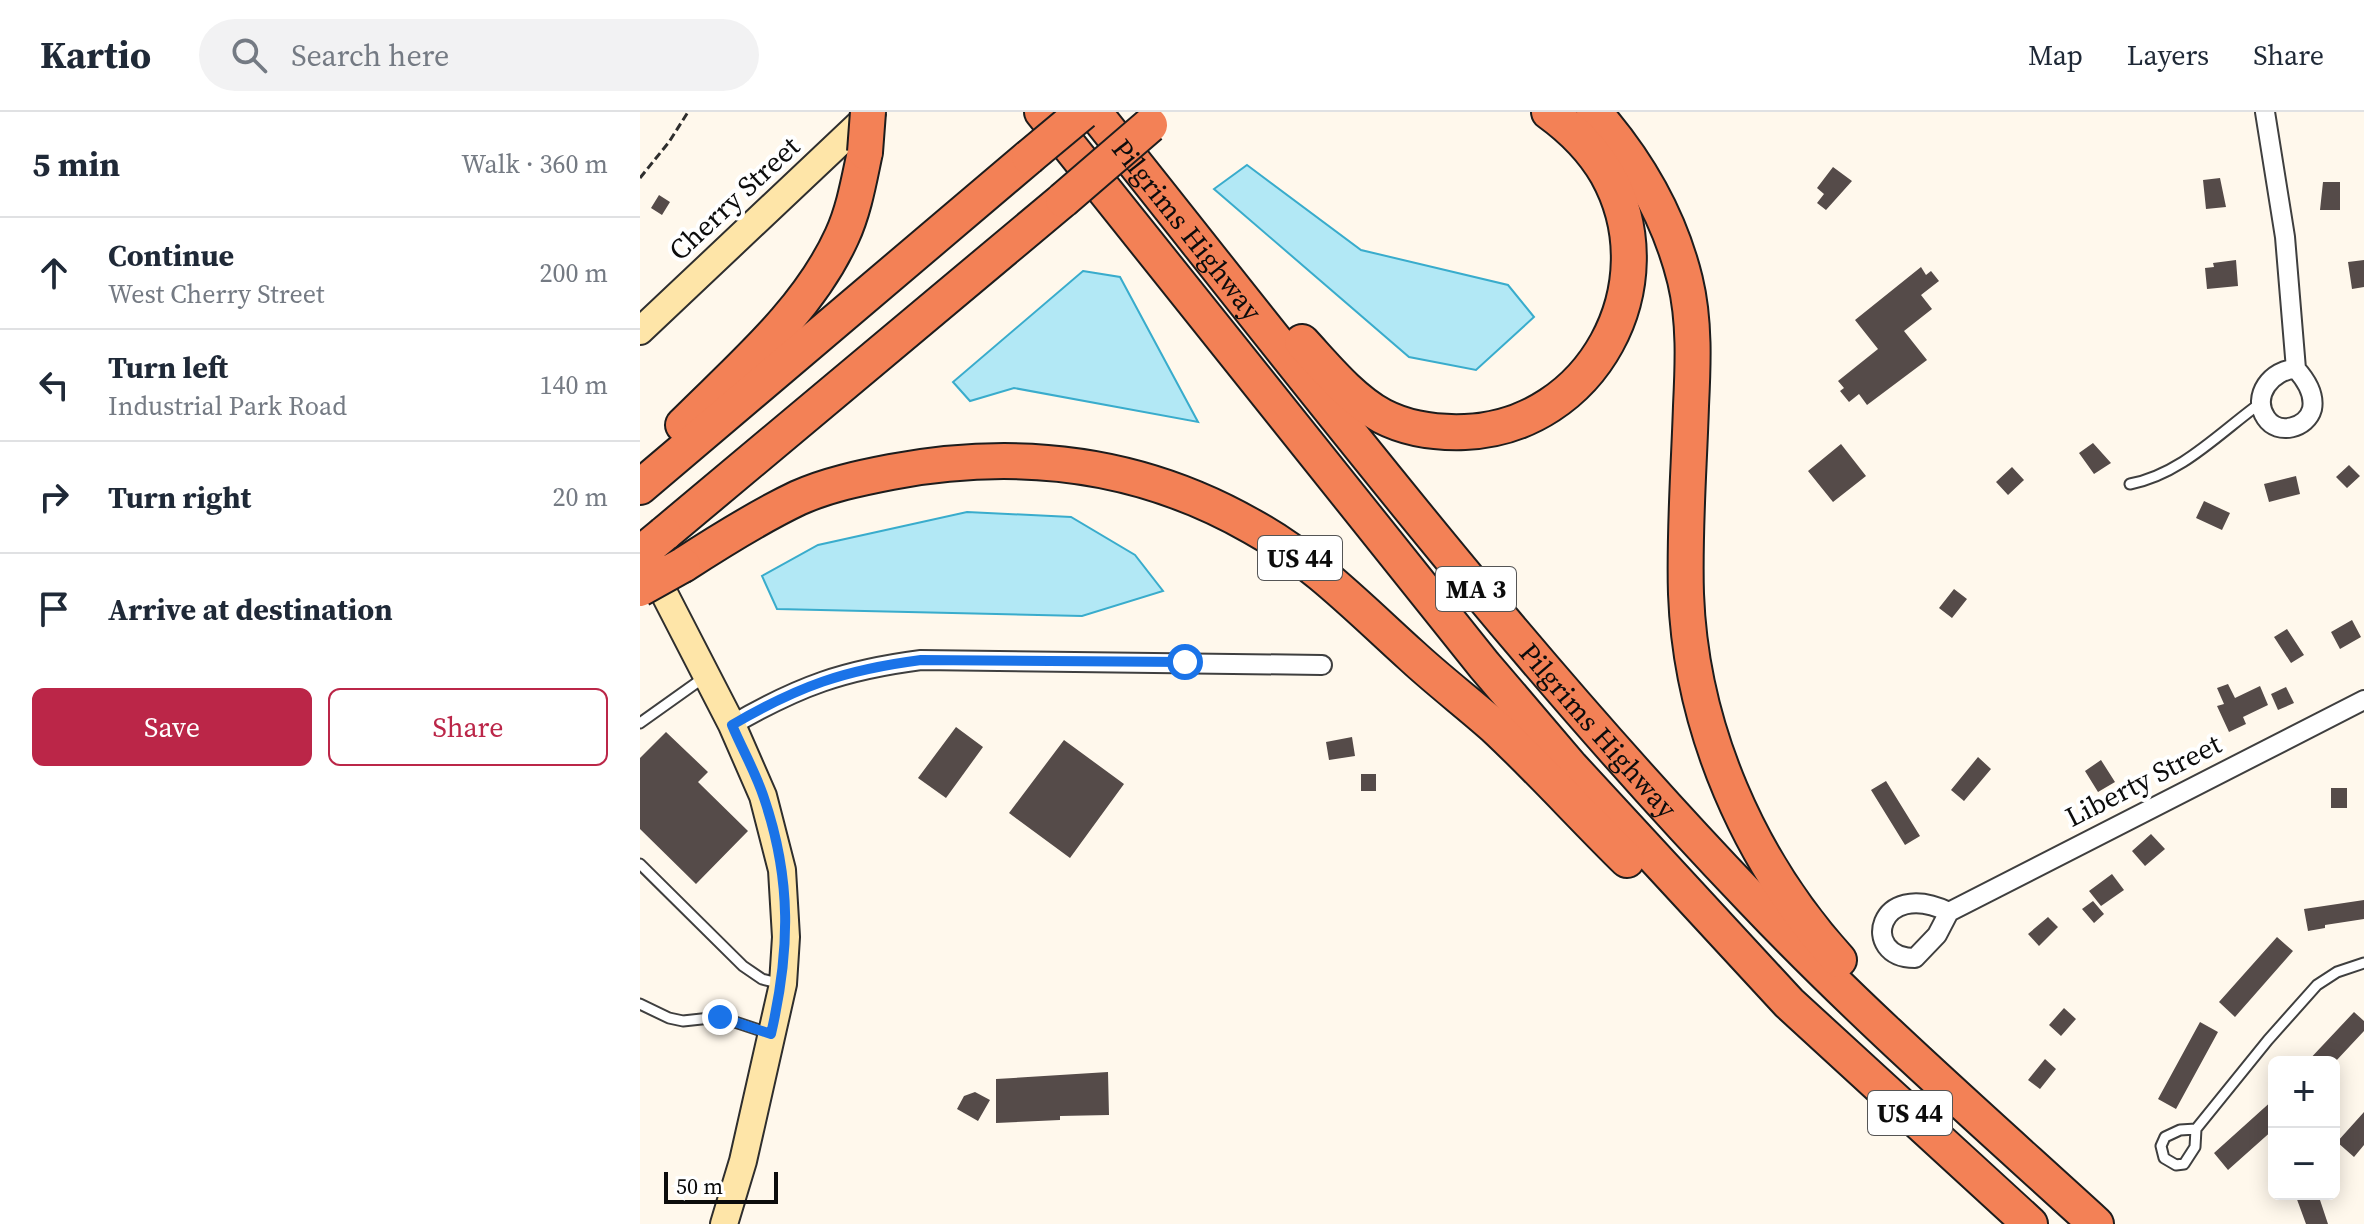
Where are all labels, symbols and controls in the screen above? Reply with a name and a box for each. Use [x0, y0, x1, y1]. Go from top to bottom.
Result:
search box [199, 19, 759, 91]
text: Kartio [40, 29, 151, 81]
icon: search [227, 33, 271, 77]
text: Search here [291, 35, 449, 76]
text: Map [2028, 36, 2083, 74]
text: Layers [2127, 36, 2209, 74]
text: Share [2253, 36, 2324, 74]
street label: Cherry Street [660, 127, 808, 269]
street label: Pilgrims Highway [1103, 131, 1271, 329]
text: 5 min [32, 141, 120, 187]
text: Walk · 360 m [461, 146, 608, 182]
text: Continue [108, 235, 234, 276]
icon: ahead [32, 251, 76, 295]
text: 200 m [540, 255, 608, 291]
text: West Cherry Street [108, 276, 324, 312]
text: Turn left [108, 347, 228, 388]
icon: left [32, 363, 76, 407]
text: 140 m [540, 367, 608, 403]
text: Industrial Park Road [108, 388, 347, 424]
icon: right [32, 475, 76, 519]
text: Turn right [108, 477, 251, 518]
text: 20 m [553, 479, 608, 515]
road number: US 44 [1258, 536, 1342, 580]
road number: MA 3 [1436, 567, 1516, 611]
icon: arrive [32, 587, 76, 631]
text: Arrive at destination [108, 589, 393, 630]
street label: Pilgrims Highway [1511, 635, 1686, 827]
route start [1167, 644, 1203, 680]
button: Save [32, 688, 312, 766]
button: Share [328, 688, 608, 766]
street label: Liberty Street [2059, 724, 2228, 836]
route end [702, 999, 738, 1035]
map controls [2268, 1056, 2340, 1200]
button: + [2268, 1056, 2340, 1128]
road number: US 44 [1868, 1091, 1952, 1135]
button: − [2268, 1128, 2340, 1200]
scale bar [664, 1168, 778, 1204]
text: 50 m [676, 1171, 723, 1201]

